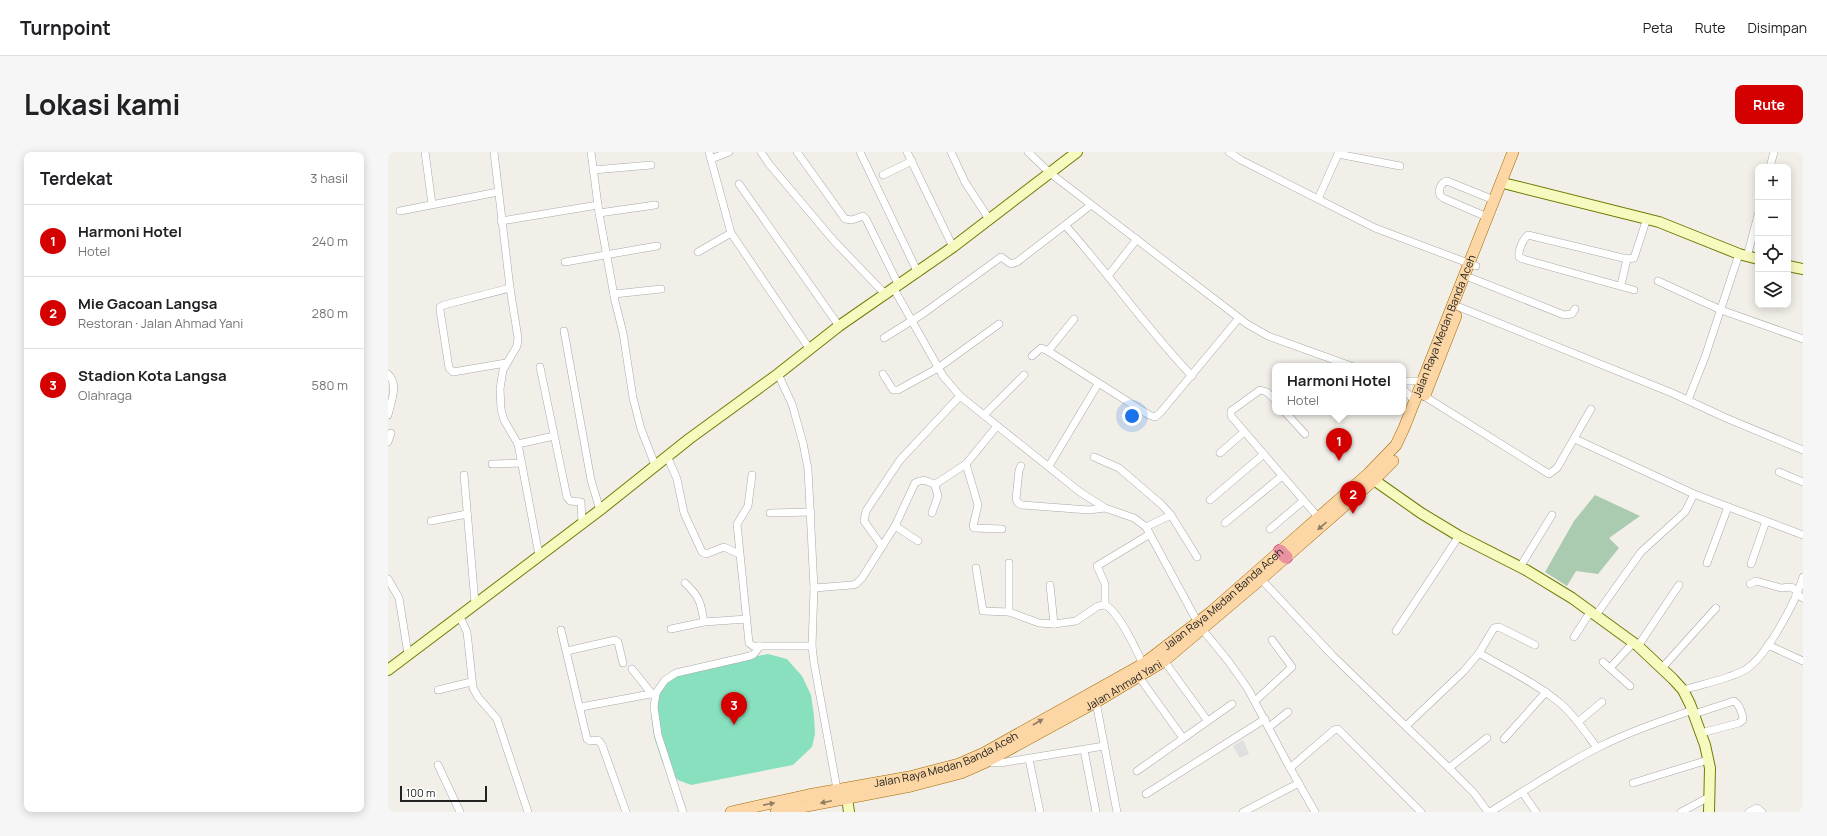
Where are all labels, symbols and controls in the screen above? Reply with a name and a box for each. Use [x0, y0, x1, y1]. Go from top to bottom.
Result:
text: Turnpoint [20, 15, 111, 41]
text: Peta [1643, 18, 1673, 37]
text: Rute [1695, 18, 1725, 37]
text: Disimpan [1747, 18, 1807, 37]
text: Lokasi kami [24, 85, 180, 123]
button: Rute [1735, 85, 1803, 124]
map controls [1755, 164, 1791, 308]
button: + [1755, 164, 1791, 200]
text: Terdekat [40, 167, 113, 190]
text: 3 hasil [310, 169, 348, 187]
button: − [1755, 200, 1791, 236]
text: Harmoni Hotel [78, 221, 182, 242]
text: 1 [50, 232, 56, 250]
text: 240 m [312, 232, 348, 250]
button: locate [1755, 236, 1791, 272]
text: Hotel [78, 242, 110, 260]
street label: Jalan Raya Medan Banda Aceh [1409, 252, 1479, 400]
button: layers [1755, 272, 1791, 308]
text: Mie Gacoan Langsa [78, 293, 217, 314]
text: 2 [49, 304, 57, 322]
text: 280 m [311, 304, 348, 322]
text: Restoran · Jalan Ahmad Yani [78, 314, 243, 332]
popup [1272, 363, 1406, 415]
text: Stadion Kota Langsa [78, 365, 227, 386]
text: Harmoni Hotel [1287, 370, 1391, 391]
text: 3 [49, 376, 57, 394]
text: 580 m [311, 376, 348, 394]
text: Olahraga [78, 386, 132, 404]
text: Hotel [1287, 391, 1319, 409]
your location [1122, 406, 1142, 426]
pin: 1 [1326, 428, 1352, 461]
pin: 2 [1340, 481, 1366, 514]
one-way arrow [1317, 521, 1327, 530]
street label: Jalan Raya Medan Banda Aceh [1160, 544, 1286, 653]
street label: Jalan Ahmad Yani [1082, 656, 1164, 714]
pin: 3 [721, 692, 747, 725]
one-way arrow [1032, 719, 1044, 726]
street label: Jalan Raya Medan Banda Aceh [872, 728, 1020, 790]
scale bar [400, 784, 487, 803]
text: 100 m [406, 785, 435, 800]
one-way arrow [763, 800, 775, 806]
one-way arrow [820, 800, 832, 806]

